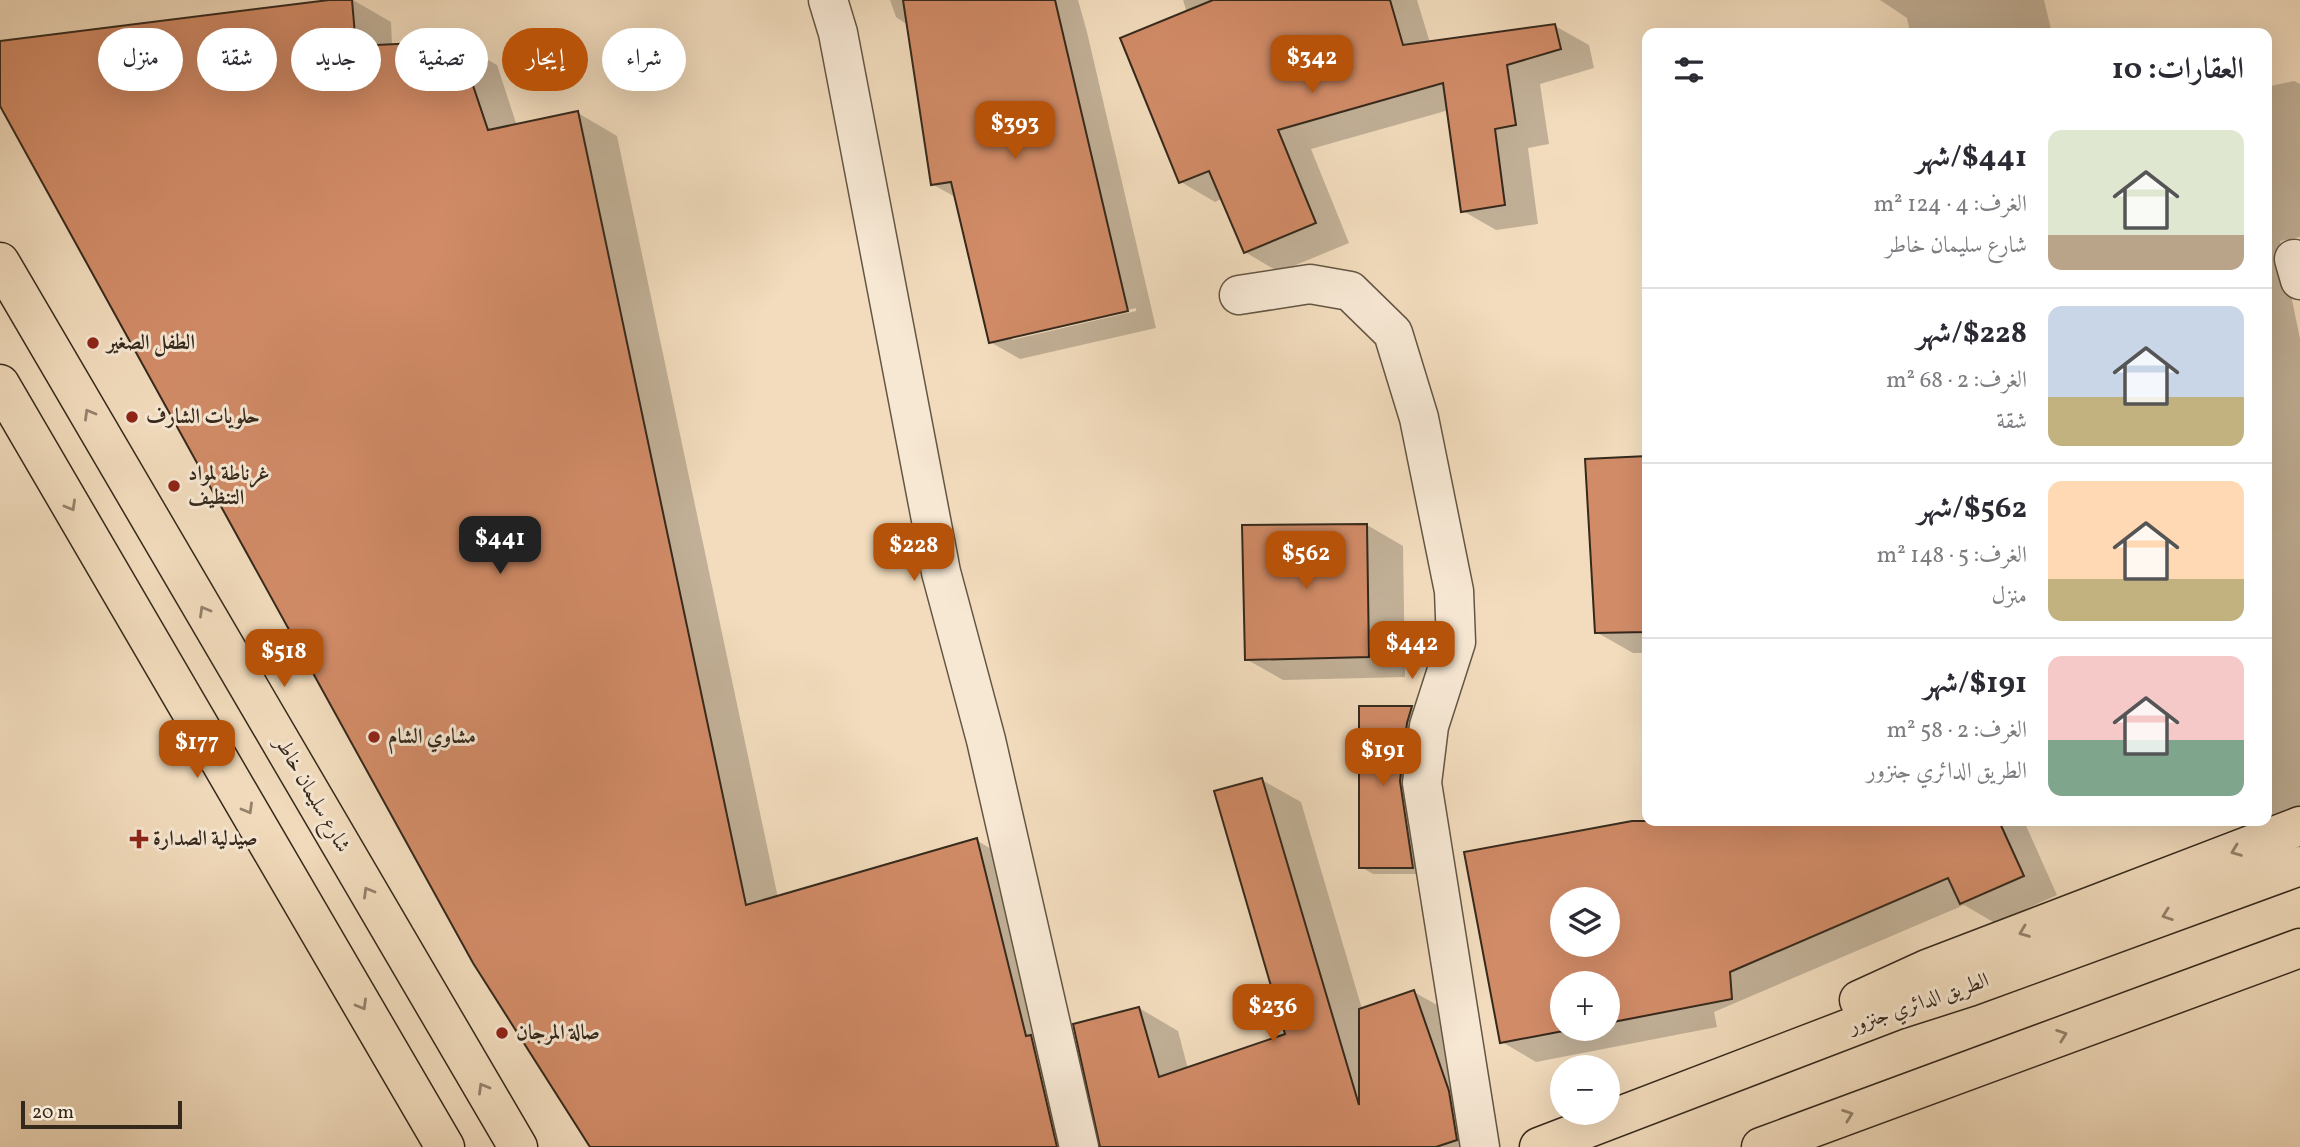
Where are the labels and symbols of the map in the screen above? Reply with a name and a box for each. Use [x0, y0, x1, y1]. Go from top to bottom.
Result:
pin: $342 [1271, 36, 1353, 95]
pin: $393 [974, 102, 1056, 161]
place label: الطفل الصغير [105, 329, 195, 358]
marker: الطفل الصغير [85, 335, 101, 351]
place label: حلويات الشارف [146, 403, 260, 432]
one-way arrow [84, 409, 97, 422]
marker: حلويات الشارف [124, 409, 140, 425]
place label: غرناطة لمواد التنظيف [188, 460, 270, 513]
marker: غرناطة لمواد التنظيف [166, 478, 182, 494]
one-way arrow [63, 499, 76, 512]
pin: $441 [459, 516, 541, 576]
pin: $228 [873, 524, 955, 583]
pin: $562 [1265, 532, 1347, 591]
one-way arrow [199, 605, 212, 618]
pin: $442 [1371, 622, 1453, 681]
pin: $518 [243, 630, 325, 689]
pin: $177 [156, 720, 238, 780]
place label: مشاوي الشام [388, 723, 476, 755]
pin: $191 [1342, 728, 1424, 788]
marker: مشاوي الشام [366, 729, 382, 745]
street label: شارع سليمان خاطر [264, 730, 357, 859]
one-way arrow [239, 801, 252, 814]
place label: صيدلية الصدارة [153, 825, 258, 854]
marker: صيدلية الصدارة [131, 831, 147, 847]
one-way arrow [2231, 843, 2243, 857]
one-way arrow [363, 886, 376, 899]
one-way arrow [2161, 906, 2173, 920]
one-way arrow [2018, 924, 2030, 938]
street label: الطريق الدائري جنزور [1843, 966, 1993, 1042]
pin: $236 [1232, 984, 1314, 1044]
one-way arrow [354, 998, 367, 1011]
place label: صالة المرجان [516, 1019, 600, 1048]
marker: صالة المرجان [494, 1025, 510, 1041]
one-way arrow [2055, 1030, 2067, 1044]
one-way arrow [478, 1083, 491, 1096]
scale bar [21, 1098, 182, 1130]
one-way arrow [1842, 1109, 1854, 1123]

